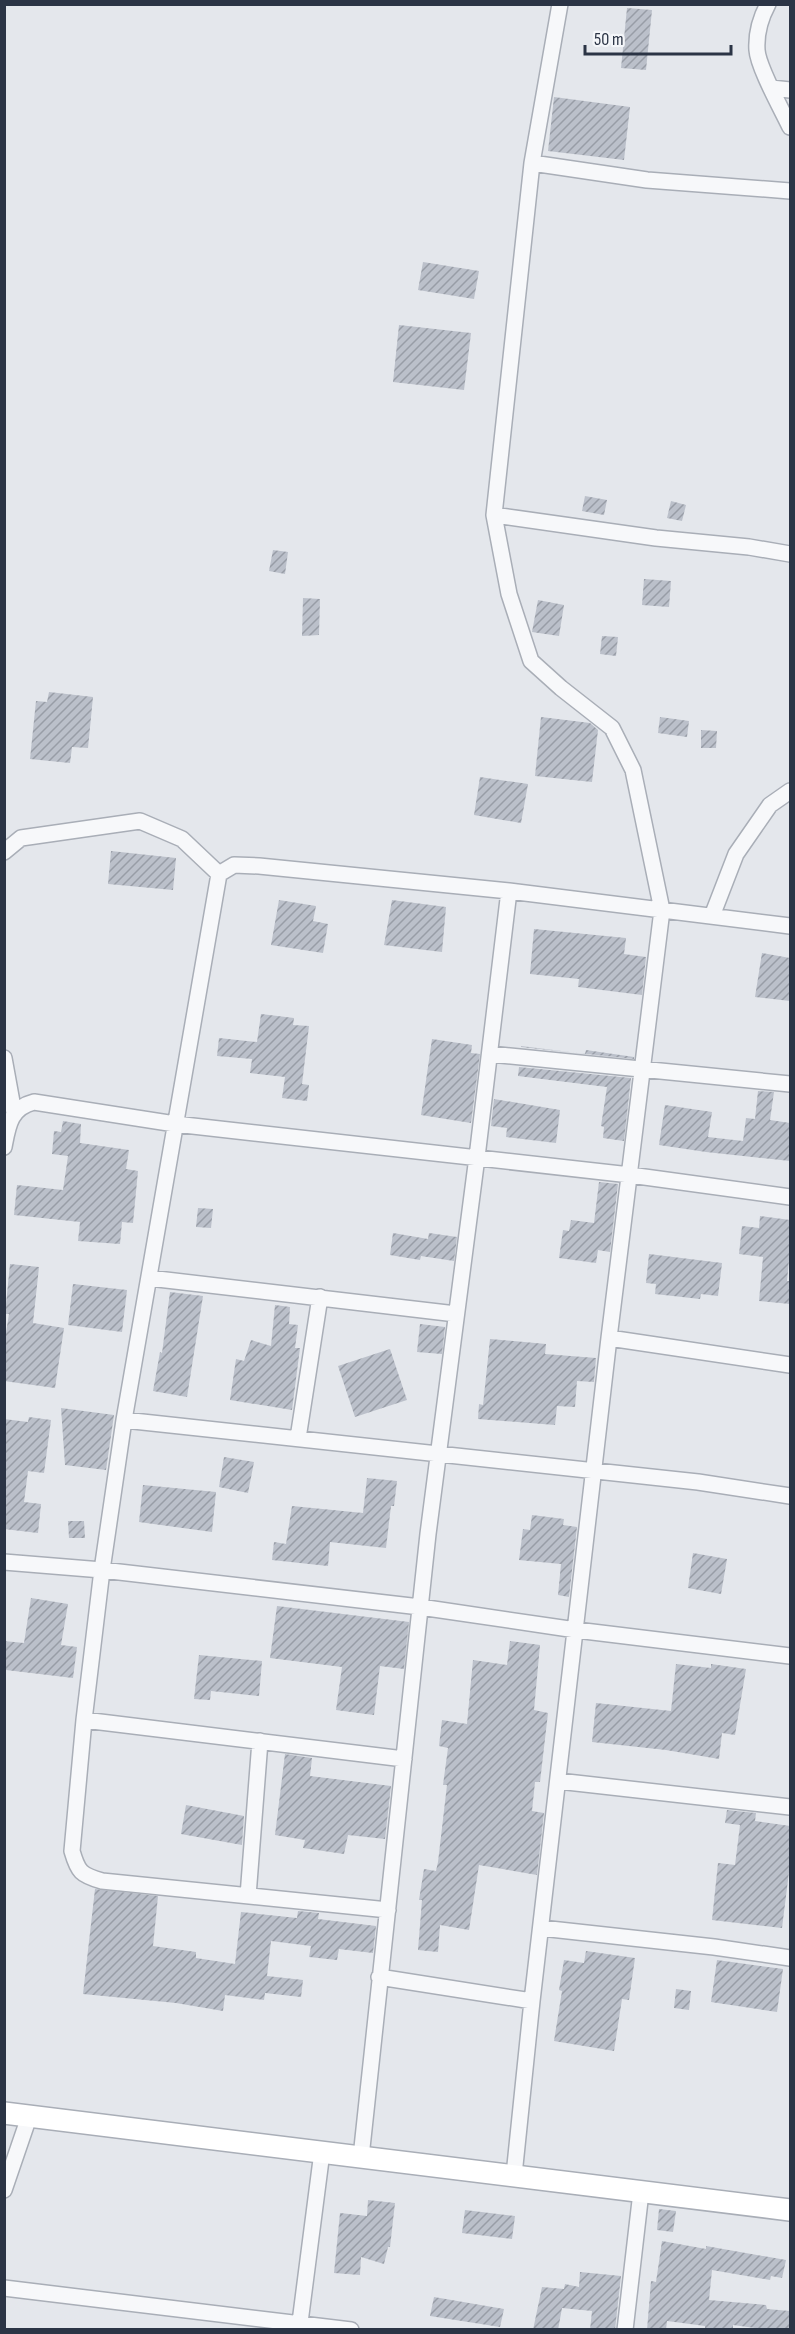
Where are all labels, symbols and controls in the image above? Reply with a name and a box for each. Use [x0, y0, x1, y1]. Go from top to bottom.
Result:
scale bar [585, 18, 730, 56]
text: 50 m [594, 29, 624, 50]

